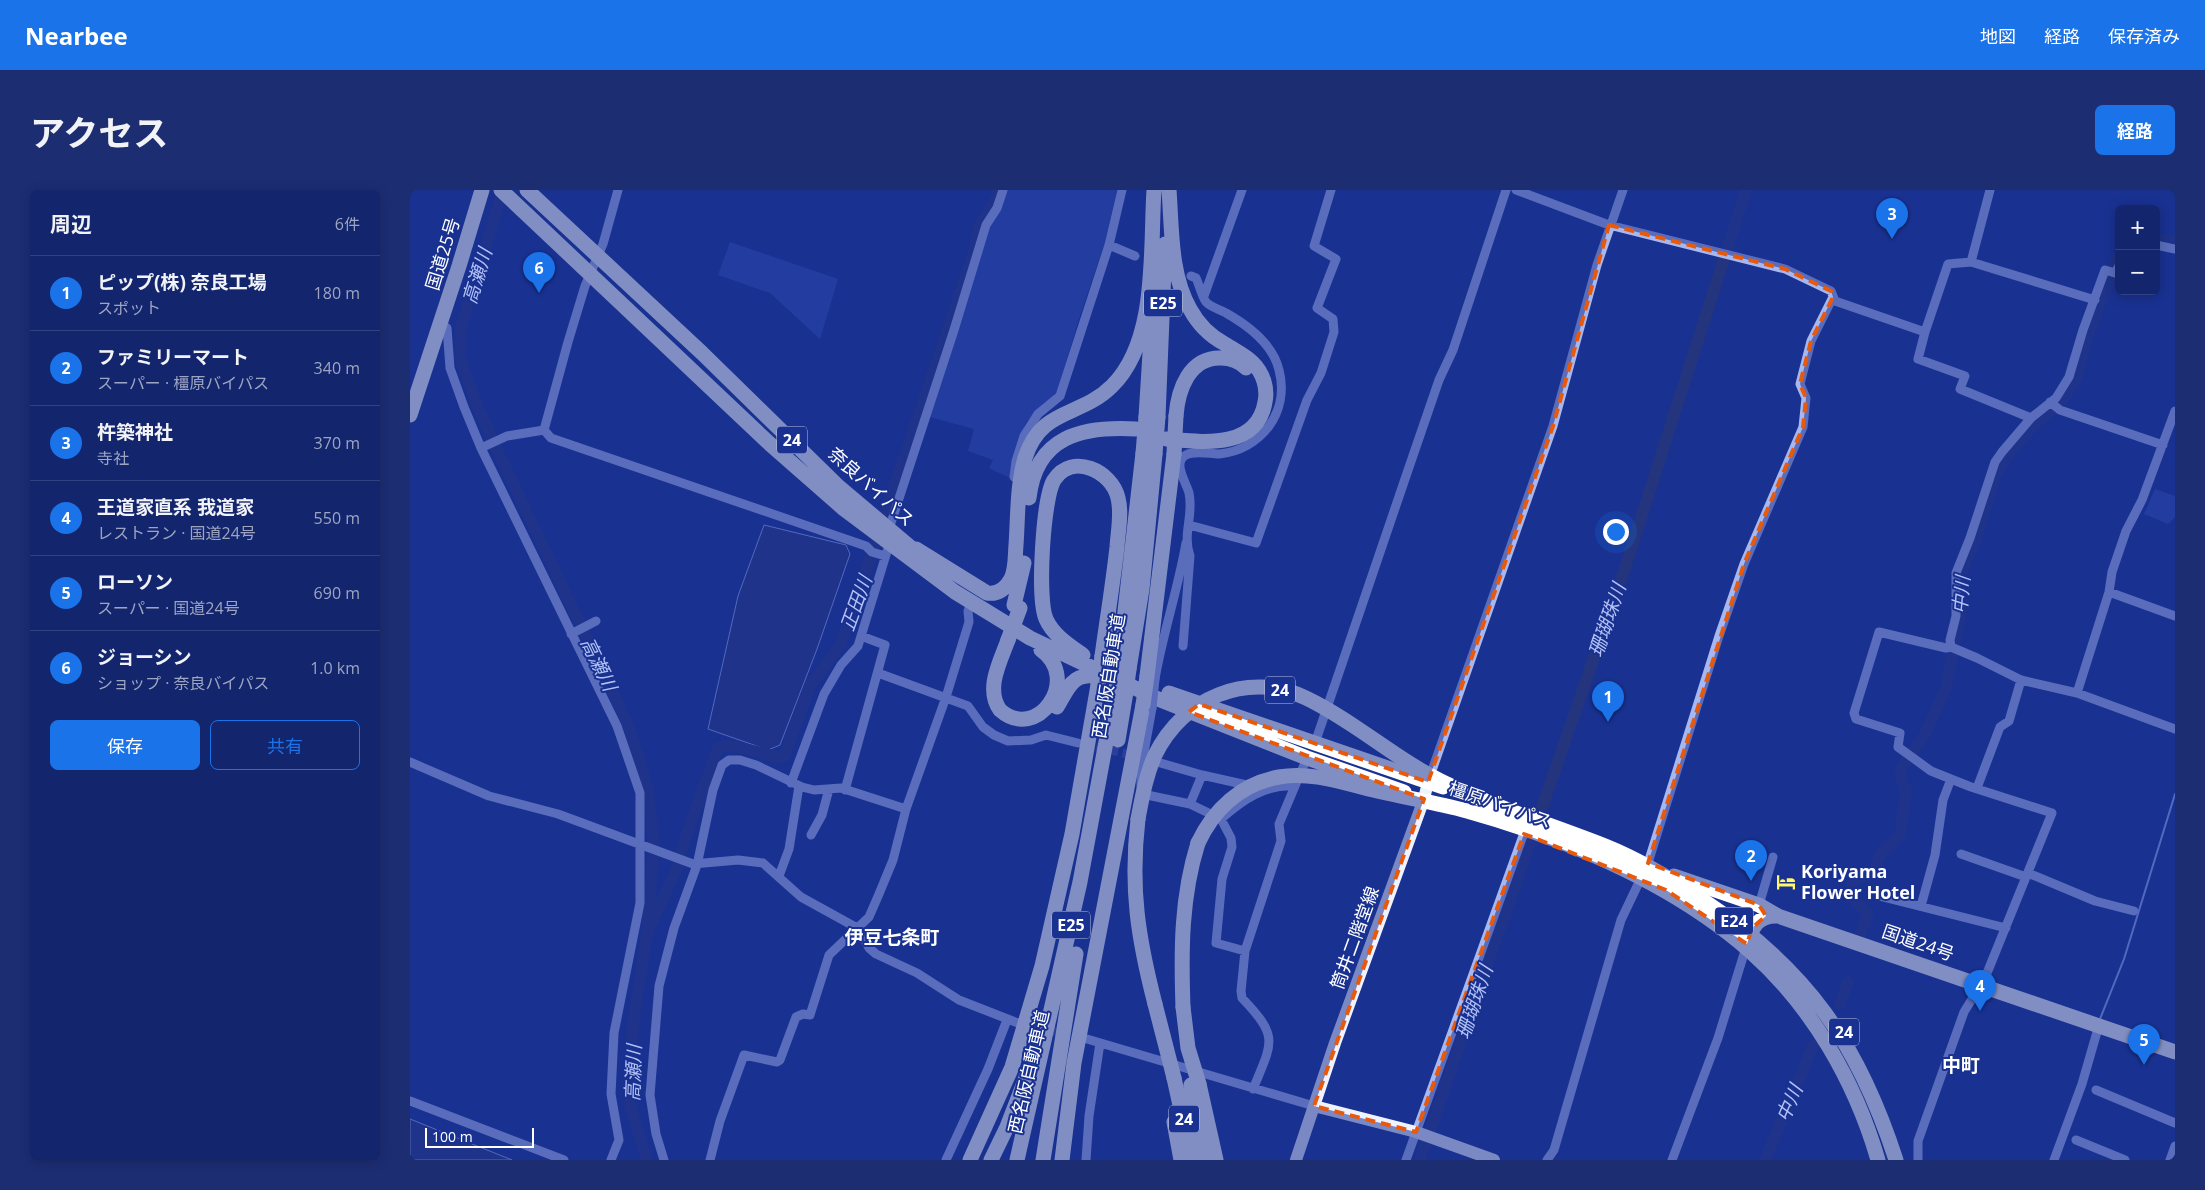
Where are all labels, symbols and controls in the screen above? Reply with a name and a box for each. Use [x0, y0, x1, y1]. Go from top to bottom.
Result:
text: Nearbee [25, 19, 128, 52]
text: 地図 [1980, 24, 2016, 48]
text: 経路 [2044, 24, 2080, 48]
text: 保存済み [2108, 24, 2180, 48]
button: 経路 [2095, 105, 2175, 155]
text: アクセス [30, 109, 168, 156]
pin: 3 [1876, 198, 1908, 239]
map controls [2115, 205, 2160, 295]
button: + [2115, 205, 2160, 250]
text: 周辺 [50, 210, 92, 238]
text: 6件 [335, 213, 360, 235]
street label: 国道25号 [420, 215, 464, 293]
water label: 高瀬川 [456, 243, 498, 307]
button: − [2115, 250, 2160, 295]
pin: 6 [523, 252, 555, 293]
text: ピップ(株) 奈良工場 [97, 269, 267, 295]
text: 1 [61, 282, 71, 304]
text: 180 m [314, 282, 360, 304]
road number: E25 [1144, 290, 1182, 316]
text: スポット [97, 297, 161, 319]
text: ファミリーマート [97, 344, 249, 370]
text: 2 [61, 357, 71, 379]
text: 340 m [314, 357, 360, 379]
text: スーパー · 橿原バイパス [97, 372, 269, 394]
text: 杵築神社 [97, 419, 173, 445]
road number: 24 [777, 426, 807, 454]
text: 3 [61, 432, 71, 454]
text: 370 m [314, 432, 360, 454]
street label: 奈良バイパス [824, 441, 920, 531]
text: 寺社 [97, 447, 129, 469]
text: 王道家直系 我道家 [97, 494, 254, 520]
text: 4 [61, 507, 71, 529]
text: 550 m [314, 507, 360, 529]
your location [1603, 519, 1629, 545]
text: レストラン · 国道24号 [97, 522, 256, 544]
text: ローソン [97, 569, 173, 595]
water label: 正田川 [834, 570, 879, 634]
water label: 中川 [1946, 573, 1976, 615]
water label: 珊瑚珠川 [1582, 578, 1632, 660]
text: 5 [61, 582, 71, 604]
text: 690 m [314, 582, 360, 604]
text: スーパー · 国道24号 [97, 597, 240, 619]
street label: 西名阪自動車道 [1086, 612, 1130, 740]
water label: 高瀬川 [575, 633, 624, 697]
text: ジョーシン [97, 644, 192, 670]
text: 6 [61, 657, 71, 679]
text: 1.0 km [310, 657, 360, 679]
text: ショップ · 奈良バイパス [97, 672, 269, 694]
road number: 24 [1265, 676, 1295, 704]
pin: 1 [1592, 681, 1624, 722]
button: 保存 [50, 720, 200, 770]
button: 共有 [210, 720, 360, 770]
street label: 橿原バイパス [1446, 775, 1555, 833]
pin: 2 [1735, 840, 1767, 881]
place label: Koriyama Flower Hotel [1801, 859, 1915, 904]
hotel icon: Koriyama Flower Hotel [1775, 871, 1797, 893]
street label: 筒井二階堂線 [1324, 883, 1384, 993]
road number: E24 [1715, 908, 1753, 934]
road number: E25 [1052, 912, 1090, 938]
street label: 国道24号 [1879, 919, 1957, 966]
district label: 伊豆七条町 [844, 924, 940, 950]
water label: 珊瑚珠川 [1449, 960, 1499, 1042]
pin: 4 [1964, 970, 1996, 1011]
street label: 西名阪自動車道 [1002, 1008, 1054, 1136]
road number: 24 [1829, 1019, 1859, 1046]
pin: 5 [2128, 1024, 2160, 1065]
water label: 高瀬川 [619, 1042, 647, 1102]
district label: 中町 [1942, 1052, 1980, 1078]
water label: 中川 [1770, 1079, 1809, 1126]
road number: 24 [1169, 1106, 1199, 1132]
scale bar [425, 1125, 534, 1148]
text: 100 m [432, 1127, 473, 1146]

